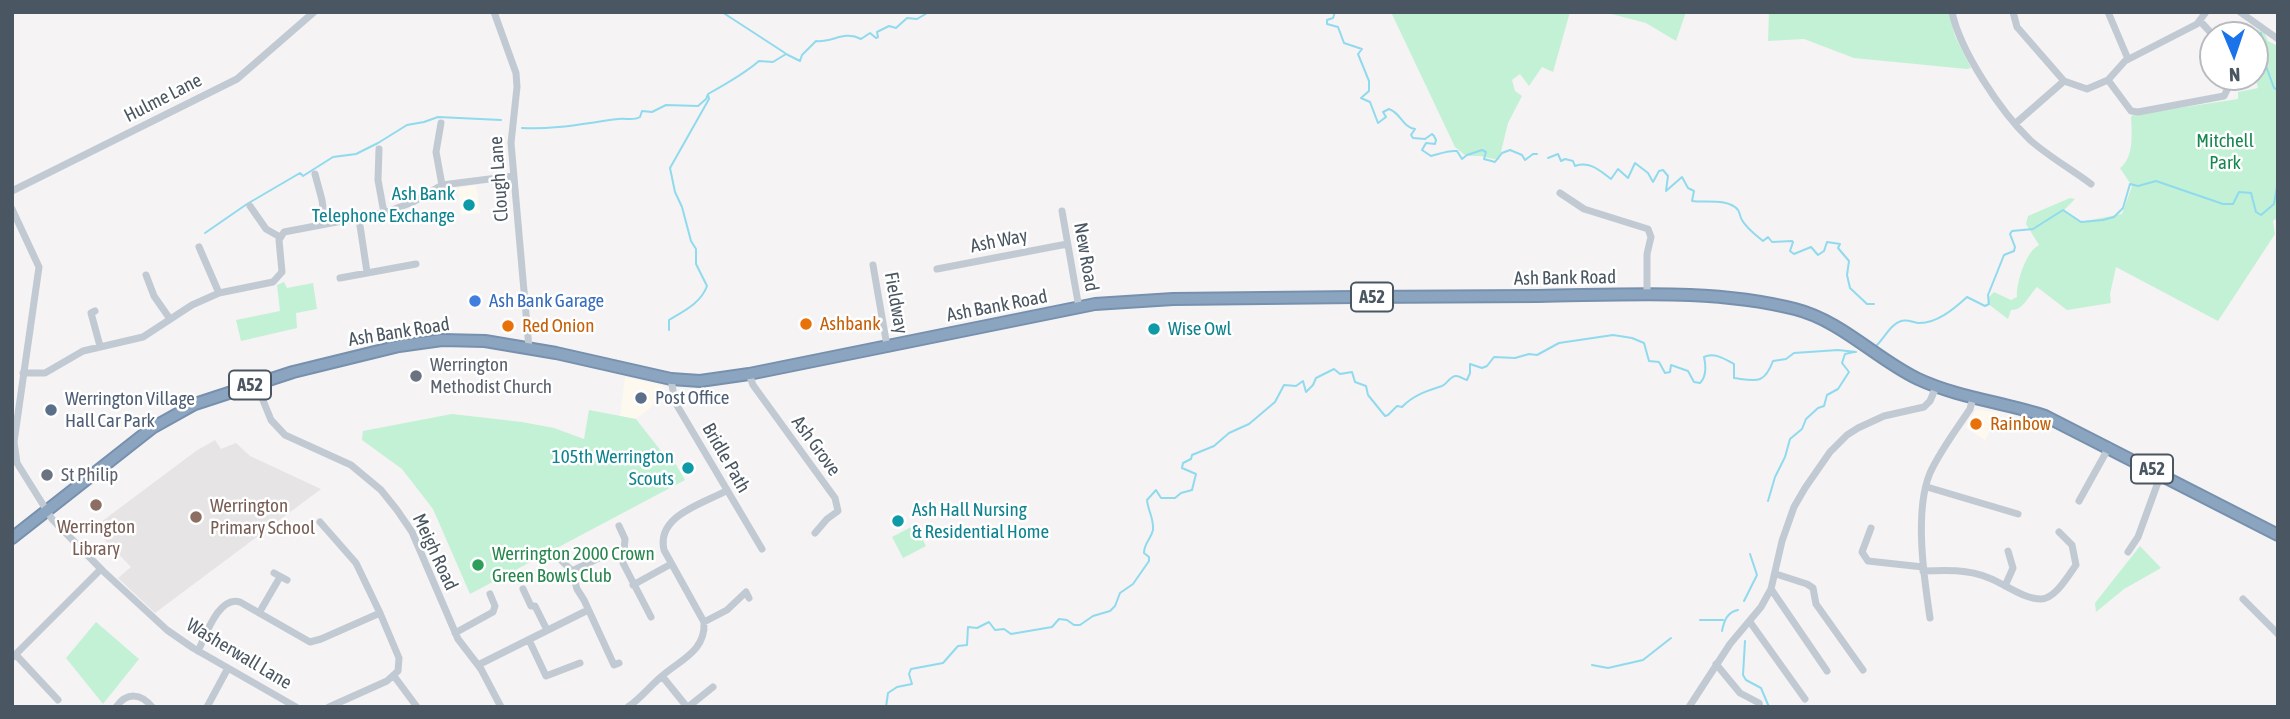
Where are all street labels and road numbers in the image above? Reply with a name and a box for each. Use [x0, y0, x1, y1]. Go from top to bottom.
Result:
street label: Hulme Lane [120, 69, 206, 127]
street label: Clough Lane [485, 136, 513, 222]
street label: New Road [1069, 221, 1103, 293]
street label: Ash Way [969, 224, 1029, 258]
street label: Ash Bank Road [1514, 266, 1616, 290]
street label: Fieldway [879, 270, 913, 336]
road number: A52 [1351, 282, 1393, 312]
street label: Ash Bank Road [945, 285, 1049, 327]
street label: Ash Bank Road [347, 313, 451, 351]
road number: A52 [229, 370, 271, 400]
street label: Ash Grove [787, 412, 845, 480]
street label: Bridle Path [697, 419, 755, 497]
road number: A52 [2131, 454, 2173, 484]
street label: Meigh Road [407, 510, 463, 594]
street label: Washerwall Lane [182, 614, 296, 694]

